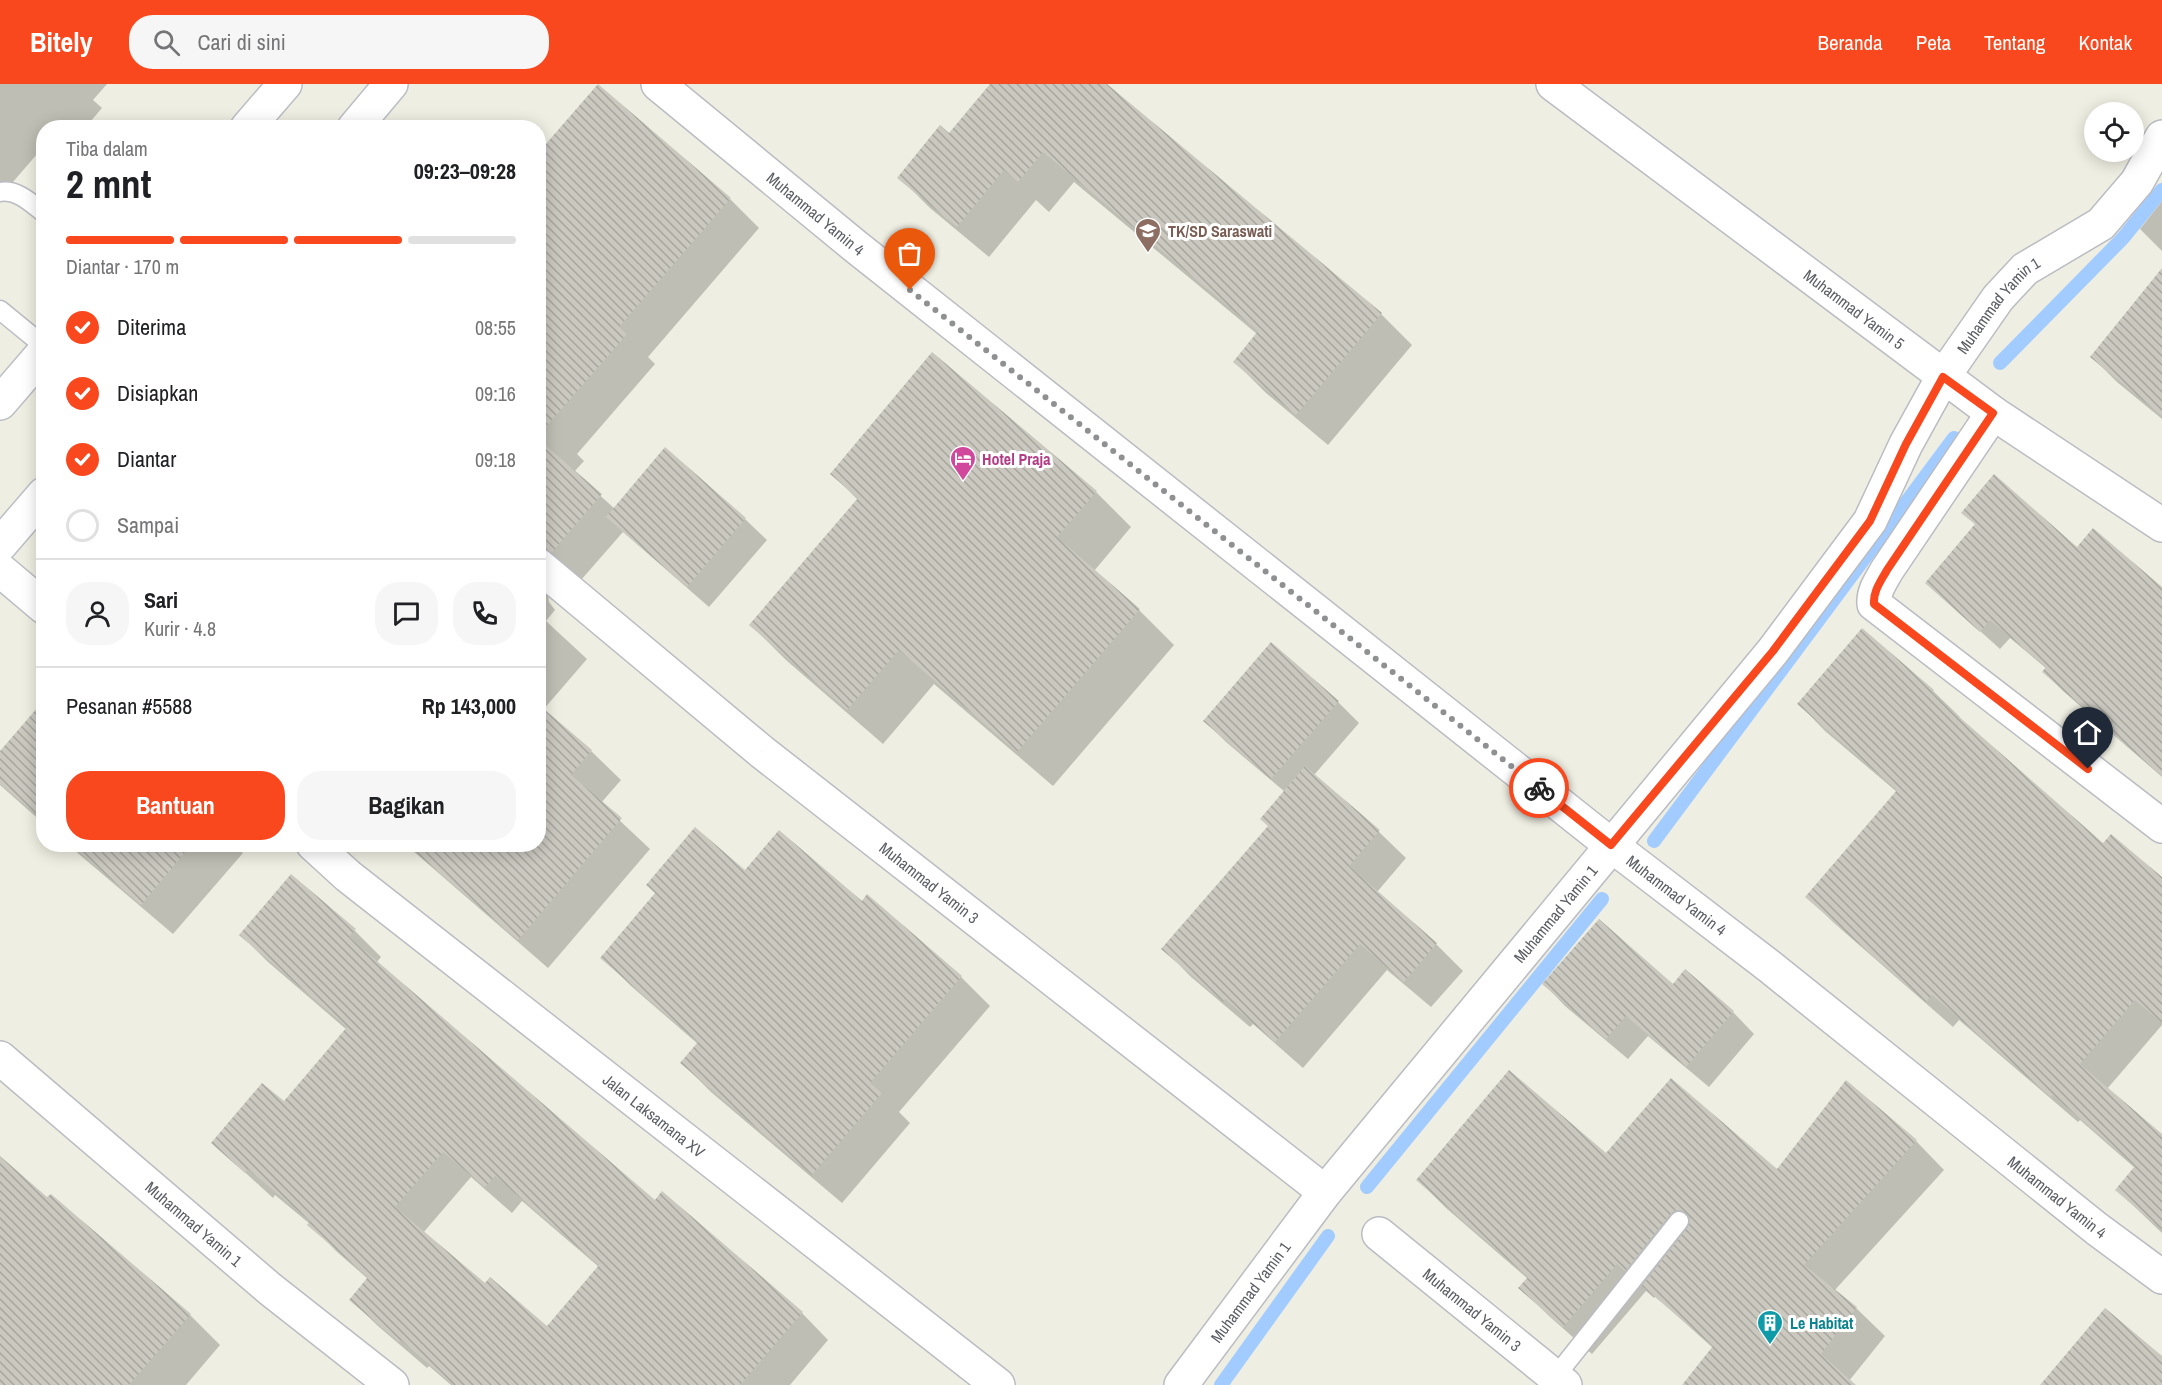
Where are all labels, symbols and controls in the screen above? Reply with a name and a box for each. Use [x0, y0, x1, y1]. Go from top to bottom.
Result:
search box [129, 15, 549, 69]
text: Bitely [30, 23, 93, 61]
icon: search [150, 26, 183, 59]
text: Cari di sini [198, 27, 286, 57]
text: Beranda [1818, 28, 1883, 57]
text: Peta [1916, 28, 1951, 57]
text: Tentang [1984, 28, 2045, 57]
text: Kontak [2078, 28, 2132, 57]
map controls [2084, 102, 2144, 162]
button: locate [2084, 102, 2144, 162]
text: Tiba dalam [66, 135, 148, 162]
text: 09:23–09:28 [414, 156, 516, 186]
text: 2 mnt [66, 158, 151, 210]
street label: Muhammad Yamin 4 [762, 167, 869, 260]
school or university icon: TK/SD Saraswati [1133, 216, 1163, 254]
place label: TK/SD Saraswati [1168, 220, 1272, 242]
pin [884, 228, 935, 290]
icon: bag [893, 237, 926, 270]
street label: Muhammad Yamin 1 [1952, 251, 2045, 358]
text: Diantar · 170 m [66, 253, 179, 280]
street label: Muhammad Yamin 5 [1799, 264, 1909, 354]
icon: check [66, 311, 99, 344]
text: Diterima [117, 312, 186, 342]
text: 08:55 [475, 314, 516, 341]
icon: check [66, 377, 99, 410]
text: Disiapkan [117, 378, 198, 408]
text: 09:16 [475, 380, 516, 407]
icon: check [66, 443, 99, 476]
text: Diantar [117, 444, 176, 474]
hotel icon: Hotel Praja [948, 444, 978, 482]
text: 09:18 [475, 446, 516, 473]
place label: Hotel Praja [982, 448, 1051, 470]
text: Sampai [117, 510, 179, 540]
button: person [66, 582, 129, 645]
button: chat [375, 582, 438, 645]
button: phone [453, 582, 516, 645]
text: Sari [144, 585, 178, 615]
text: Kurir · 4.8 [144, 615, 216, 642]
text: Pesanan #5588 [66, 691, 192, 721]
text: Rp 143,000 [422, 691, 516, 721]
pin [2062, 707, 2113, 769]
icon: home [2071, 716, 2104, 749]
courier [1509, 758, 1569, 818]
button: Bantuan [66, 771, 285, 840]
button: Bagikan [297, 771, 516, 840]
icon: bike [1523, 772, 1556, 805]
street label: Muhammad Yamin 3 [875, 837, 984, 928]
street label: Muhammad Yamin 4 [1622, 850, 1731, 941]
street label: Muhammad Yamin 1 [1508, 860, 1603, 967]
street label: Jalan Laksamana XV [598, 1069, 710, 1163]
street label: Muhammad Yamin 4 [2003, 1151, 2111, 1243]
street label: Muhammad Yamin 1 [141, 1176, 247, 1272]
street label: Muhammad Yamin 1 [1205, 1237, 1296, 1347]
street label: Muhammad Yamin 3 [1418, 1263, 1526, 1356]
building icon: Le Habitat [1755, 1308, 1785, 1346]
place label: Le Habitat [1790, 1312, 1854, 1334]

